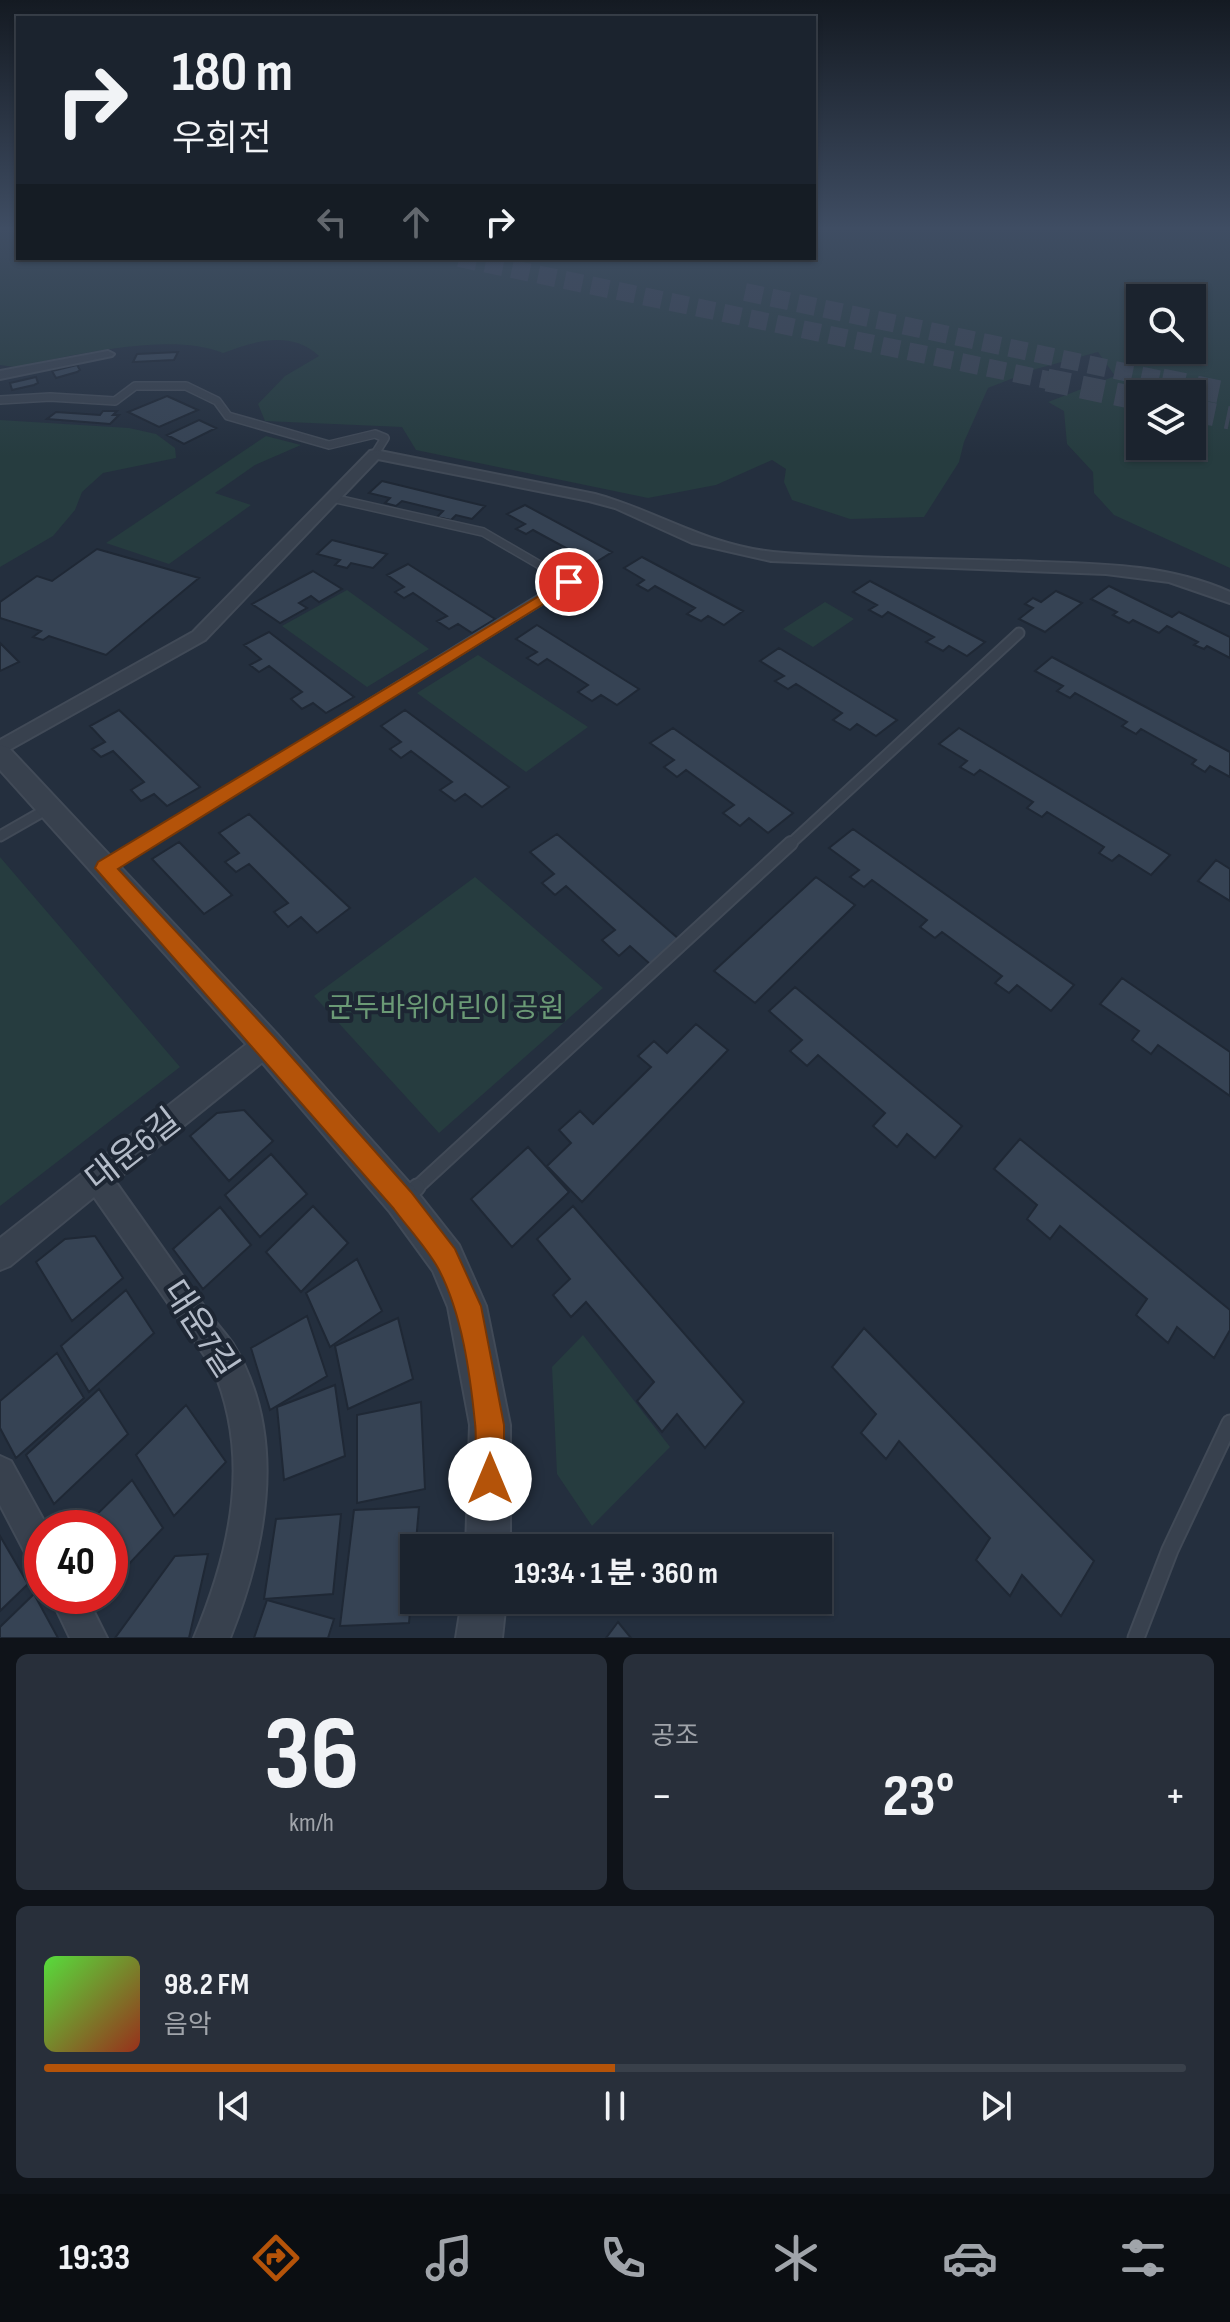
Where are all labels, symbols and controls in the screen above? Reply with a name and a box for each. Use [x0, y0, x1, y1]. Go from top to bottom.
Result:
text: 180 m [172, 40, 293, 107]
icon: right [40, 48, 144, 152]
text: 우회전 [172, 118, 271, 161]
icon: left [310, 200, 354, 244]
icon: ahead [394, 200, 438, 244]
icon: right [478, 200, 522, 244]
map controls [1126, 284, 1206, 460]
button: search [1126, 284, 1206, 364]
button: layers [1126, 380, 1206, 460]
pin [535, 548, 603, 616]
icon: arrive [547, 560, 591, 604]
park label: 군두바위어린이 공원 [328, 992, 564, 1025]
street label: 대운6길 [78, 1100, 188, 1200]
street label: 대운7길 [154, 1273, 246, 1385]
position arrow [448, 1437, 532, 1521]
speed limit sign: 40 [24, 1510, 128, 1614]
text: 19:34 · 1 분 · 360 m [514, 1556, 718, 1592]
text: 36 [264, 1693, 359, 1818]
text: 공조 [651, 1721, 699, 1752]
text: 23° [882, 1761, 955, 1833]
text: − [651, 1770, 673, 1823]
text: + [1164, 1770, 1186, 1823]
text: km/h [289, 1808, 334, 1839]
text: 98.2 FM [164, 1967, 249, 2003]
text: 음악 [164, 2010, 212, 2041]
icon: previous [212, 2084, 256, 2128]
icon: pause [593, 2084, 637, 2128]
icon: next [974, 2084, 1018, 2128]
icon: directions [248, 2230, 304, 2286]
icon: music [421, 2230, 477, 2286]
icon: phone [595, 2230, 651, 2286]
icon: climate [768, 2230, 824, 2286]
icon: car [942, 2230, 998, 2286]
icon: filters [1115, 2230, 1171, 2286]
text: 19:33 [59, 2237, 130, 2280]

